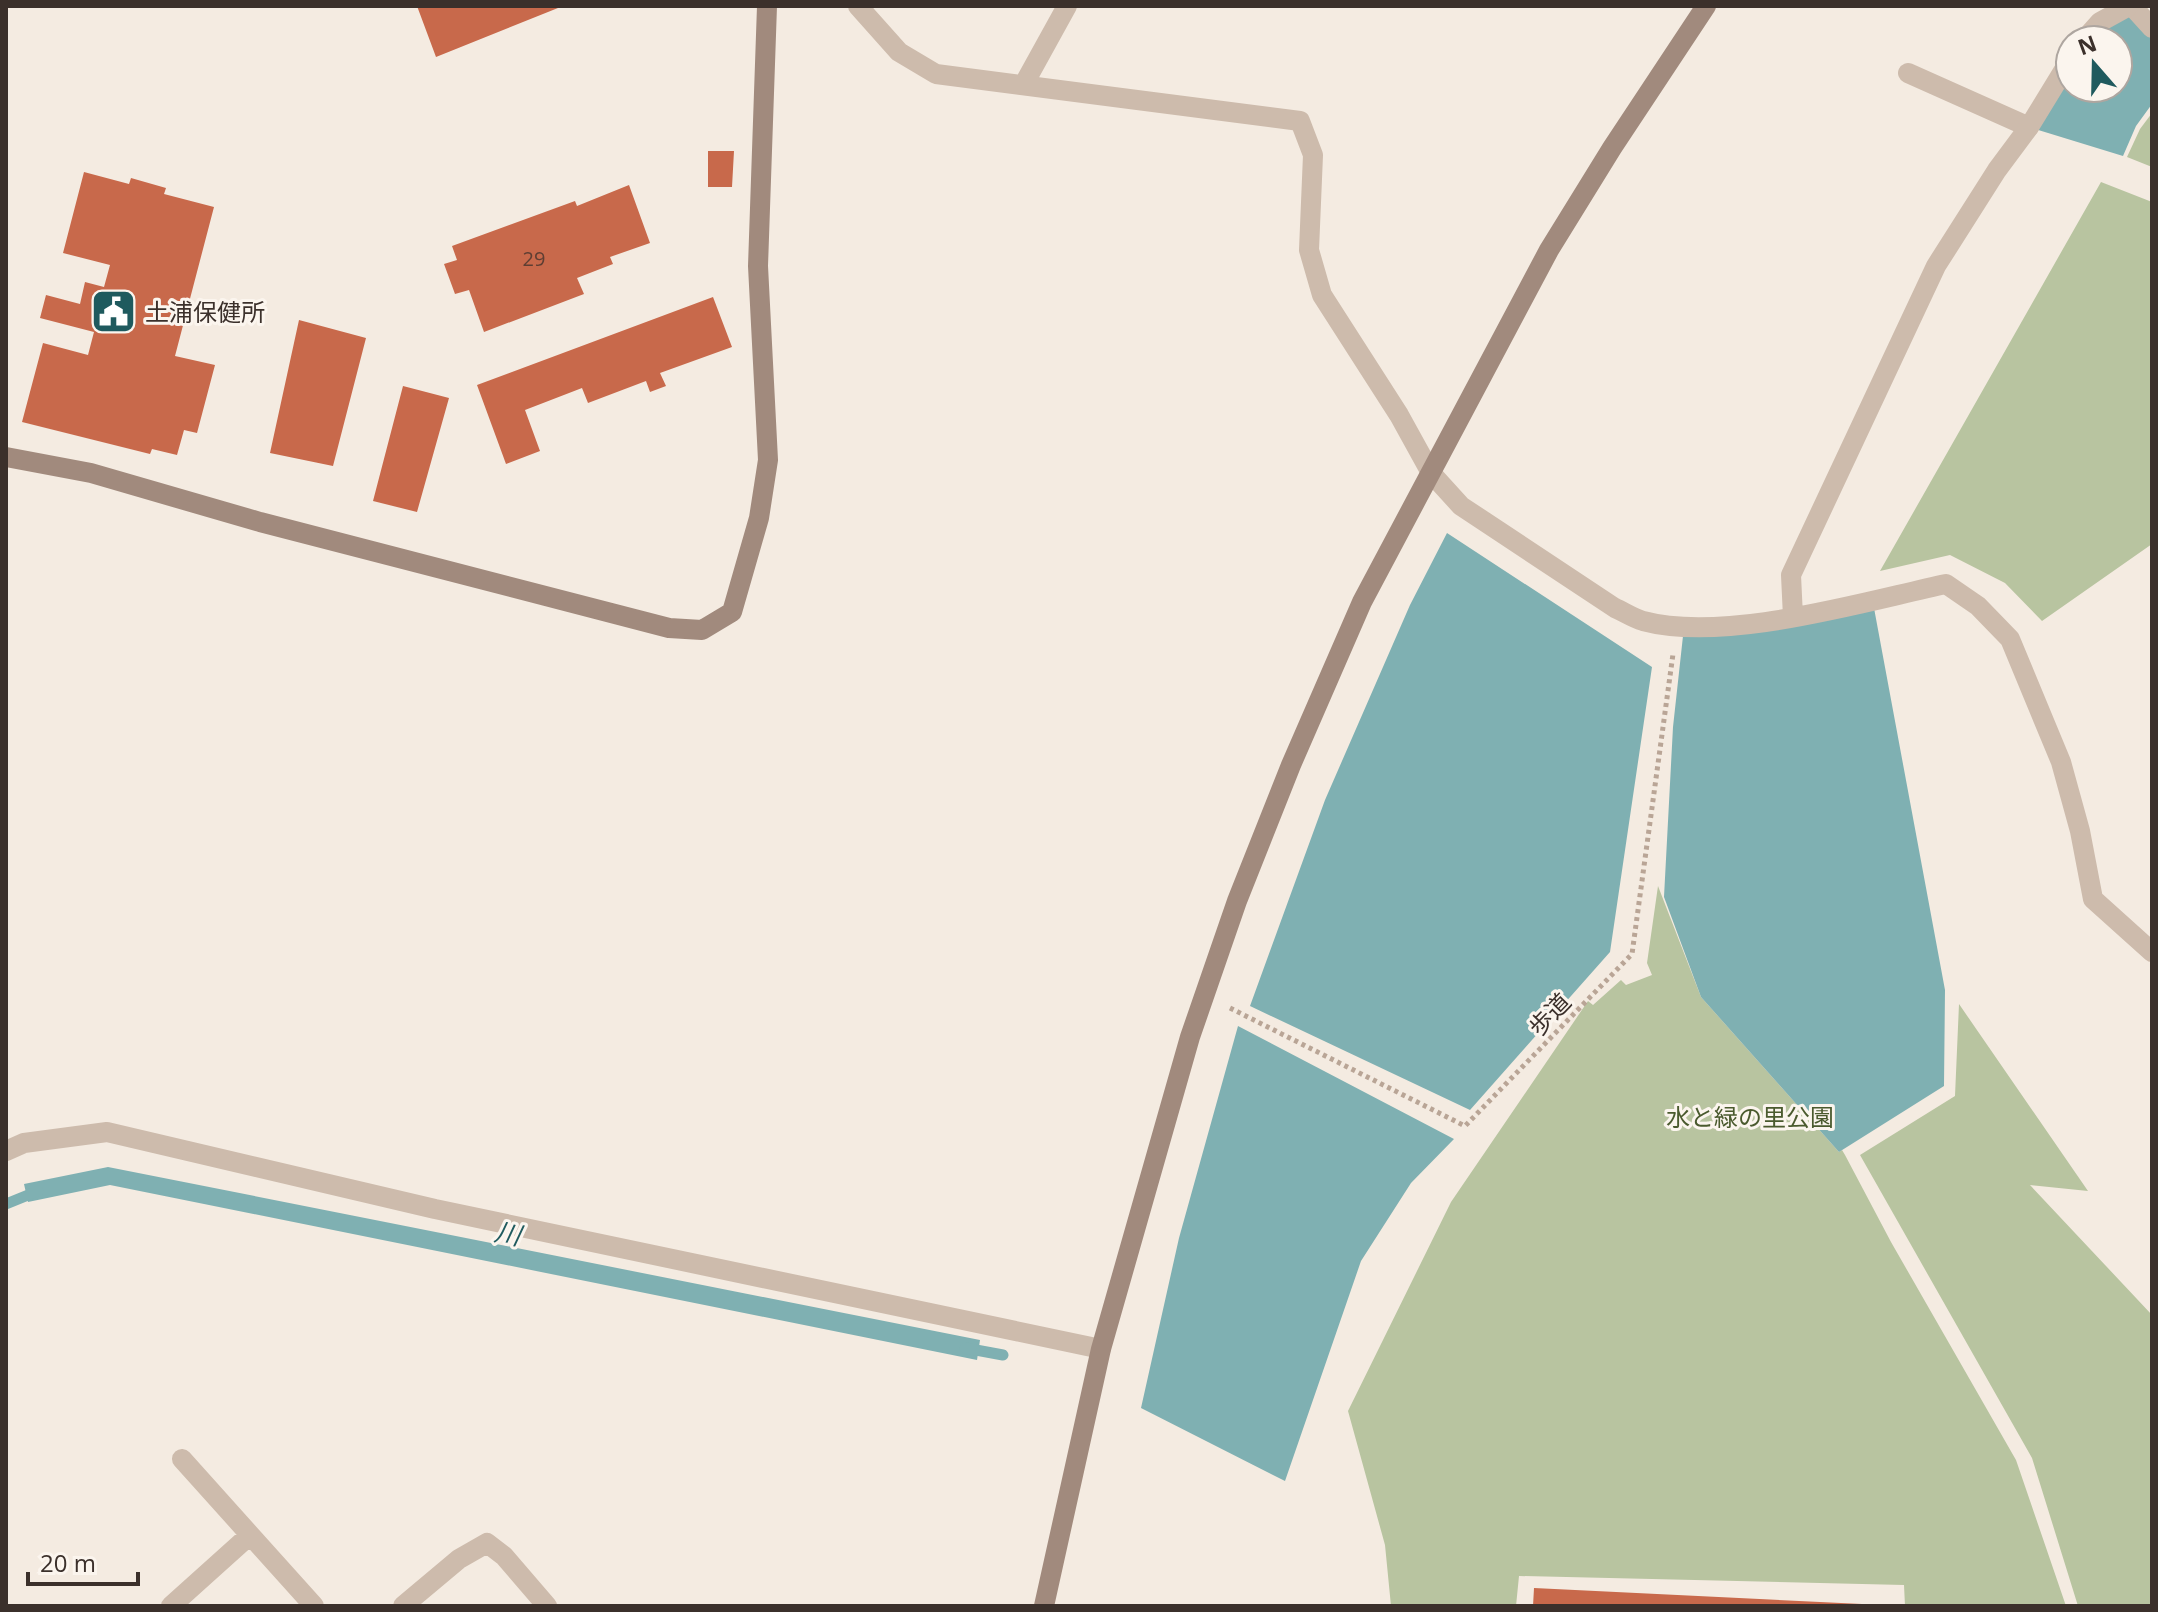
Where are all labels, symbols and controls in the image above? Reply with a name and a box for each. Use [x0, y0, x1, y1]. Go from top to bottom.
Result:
north arrow [2054, 24, 2134, 104]
text: N [2073, 27, 2100, 61]
house number: 29 [523, 245, 545, 272]
public building icon: 土浦保健所 [90, 287, 138, 335]
place label: 土浦保健所 [145, 295, 265, 328]
street label: 歩道 [1520, 985, 1578, 1043]
park label: 水と緑の里公園 [1666, 1100, 1834, 1133]
water label: 川 [492, 1213, 527, 1254]
scale bar [28, 1536, 138, 1586]
text: 20 m [40, 1546, 96, 1579]

